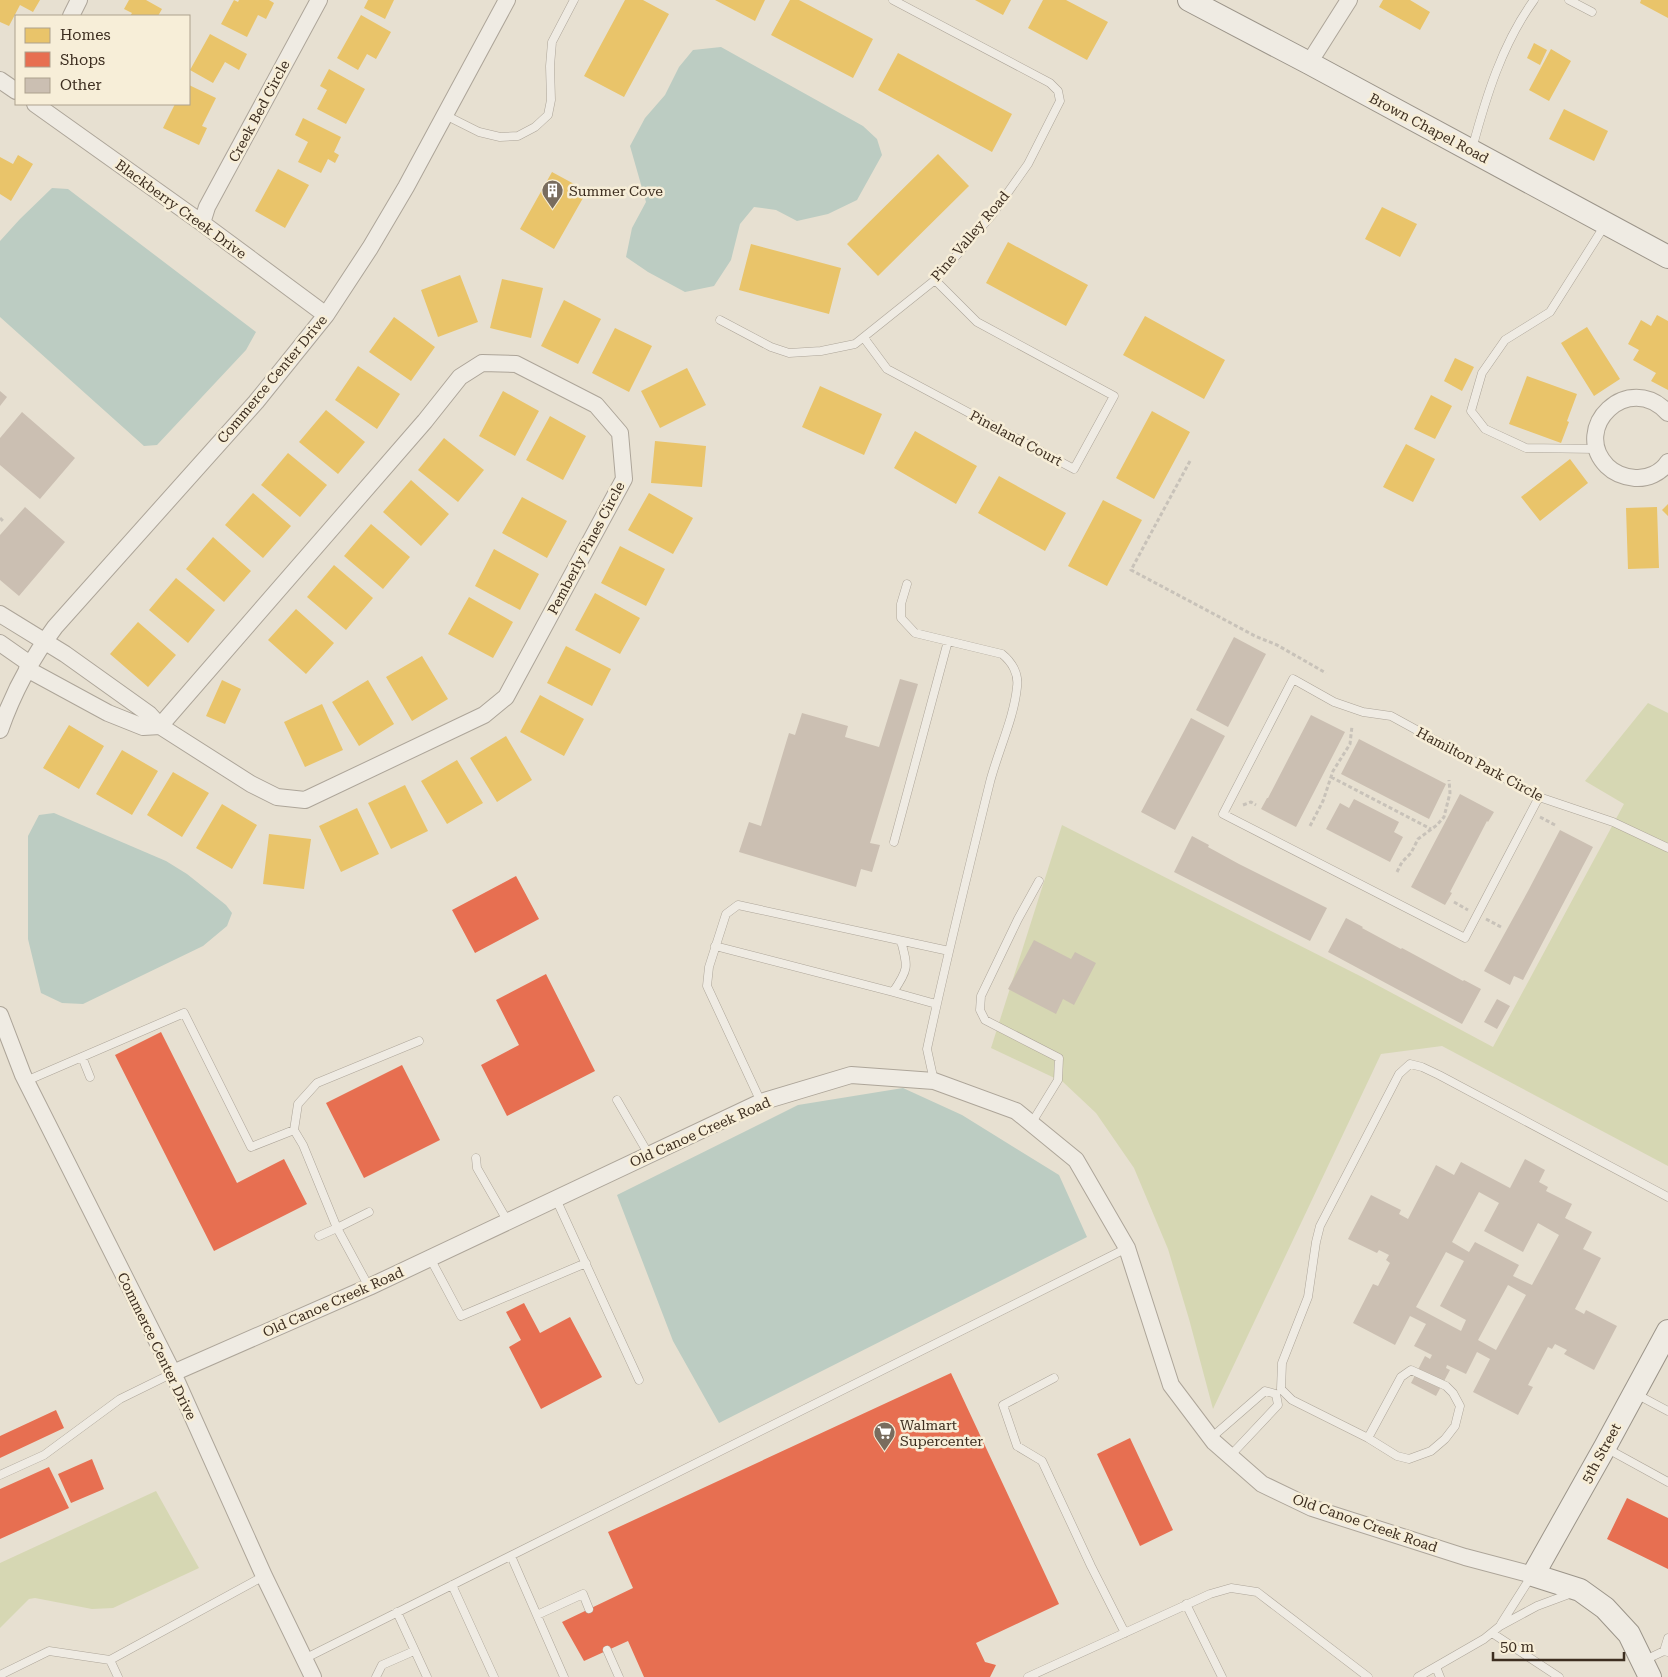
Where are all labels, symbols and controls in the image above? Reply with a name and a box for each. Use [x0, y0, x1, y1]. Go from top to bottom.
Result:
legend [15, 15, 190, 105]
text: Homes [60, 26, 111, 44]
text: Shops [60, 51, 105, 69]
street label: Creek Bed Circle [225, 57, 293, 165]
text: Other [60, 76, 102, 94]
street label: Brown Chapel Road [1366, 90, 1492, 166]
street label: Blackberry Creek Drive [112, 156, 250, 262]
building icon: Summer Cove [541, 179, 565, 210]
place label: Summer Cove [569, 183, 663, 199]
street label: Pine Valley Road [928, 188, 1012, 284]
street label: Commerce Center Drive [214, 312, 330, 446]
street label: Pineland Court [967, 407, 1065, 469]
street label: Pemberly Pines Circle [544, 479, 628, 617]
street label: Hamilton Park Circle [1414, 724, 1546, 804]
street label: Old Canoe Creek Road [627, 1094, 773, 1170]
street label: Old Canoe Creek Road [260, 1264, 406, 1340]
street label: Commerce Center Drive [114, 1270, 200, 1423]
place label: Walmart Supercenter [900, 1417, 983, 1449]
street label: 5th Street [1578, 1420, 1624, 1486]
supermarket icon: Walmart Supercenter [872, 1421, 896, 1452]
street label: Old Canoe Creek Road [1290, 1491, 1440, 1555]
scale bar [1493, 1630, 1624, 1662]
text: 50 m [1500, 1638, 1535, 1656]

